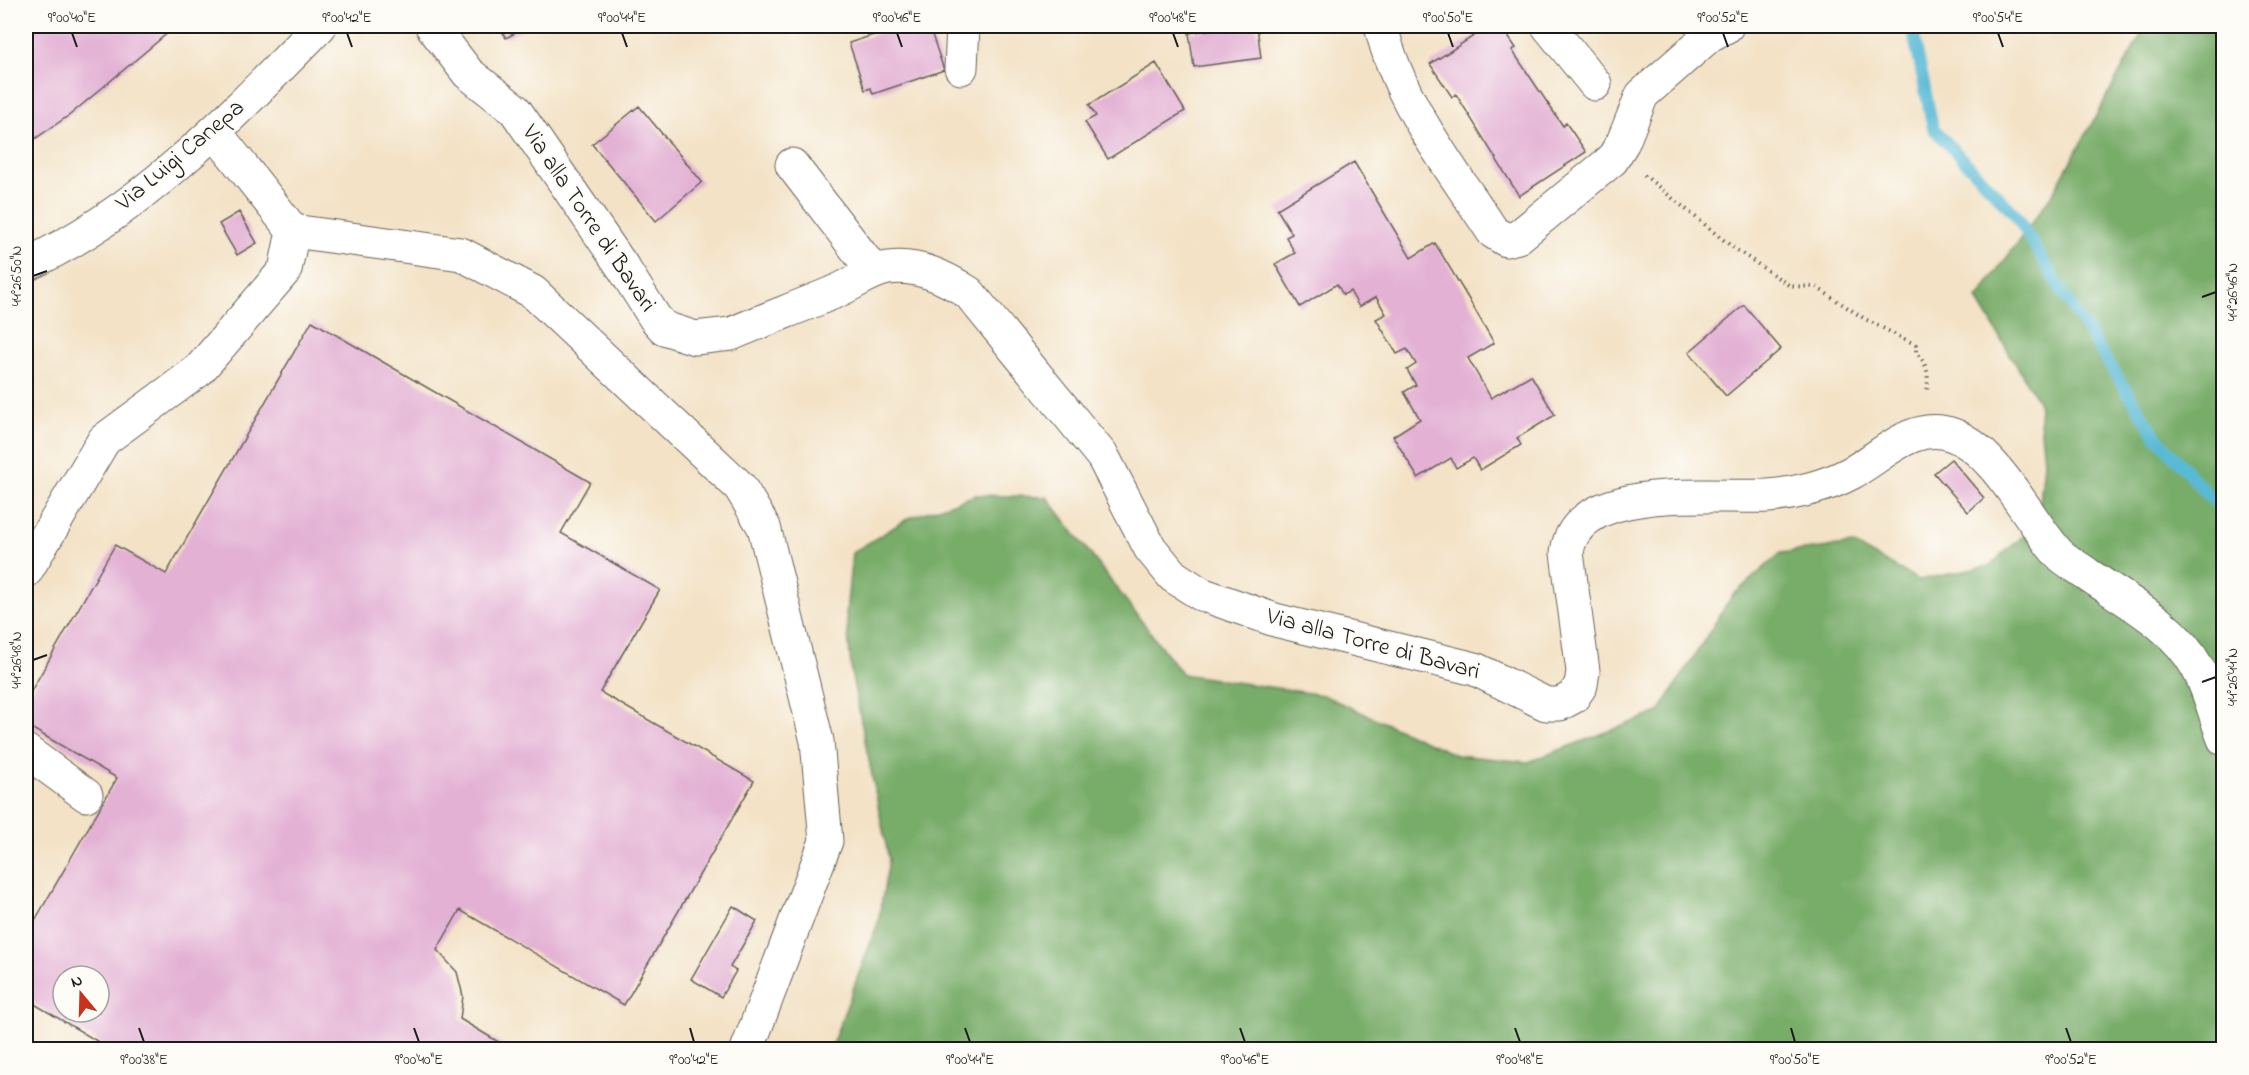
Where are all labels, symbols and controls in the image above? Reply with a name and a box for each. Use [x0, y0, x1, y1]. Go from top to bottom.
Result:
text: 9°00'40"E [48, 7, 96, 29]
text: 9°00'42"E [322, 7, 372, 29]
text: 9°00'44"E [598, 7, 646, 29]
text: 9°00'46"E [873, 7, 921, 29]
text: 9°00'48"E [1149, 7, 1197, 29]
text: 9°00'50"E [1423, 7, 1473, 29]
text: 9°00'52"E [1697, 7, 1749, 29]
text: 9°00'54"E [1973, 7, 2023, 29]
street label: Via Luigi Canepa [108, 92, 253, 221]
street label: Via alla Torre di Bavari [512, 117, 664, 320]
text: 44°26'50"N [6, 246, 28, 306]
text: 44°26'46"N [2222, 263, 2244, 321]
street label: Via alla Torre di Bavari [1261, 599, 1484, 690]
text: 44°26'48"N [6, 631, 28, 689]
text: 44°26'44"N [2222, 648, 2244, 706]
north arrow [51, 964, 111, 1024]
text: N [68, 969, 86, 995]
text: 9°00'38"E [120, 1049, 168, 1071]
text: 9°00'40"E [395, 1049, 443, 1071]
text: 9°00'42"E [669, 1049, 719, 1071]
text: 9°00'44"E [946, 1049, 994, 1071]
text: 9°00'46"E [1221, 1049, 1269, 1071]
text: 9°00'48"E [1496, 1049, 1544, 1071]
text: 9°00'50"E [1770, 1049, 1820, 1071]
text: 9°00'52"E [2045, 1049, 2097, 1071]

